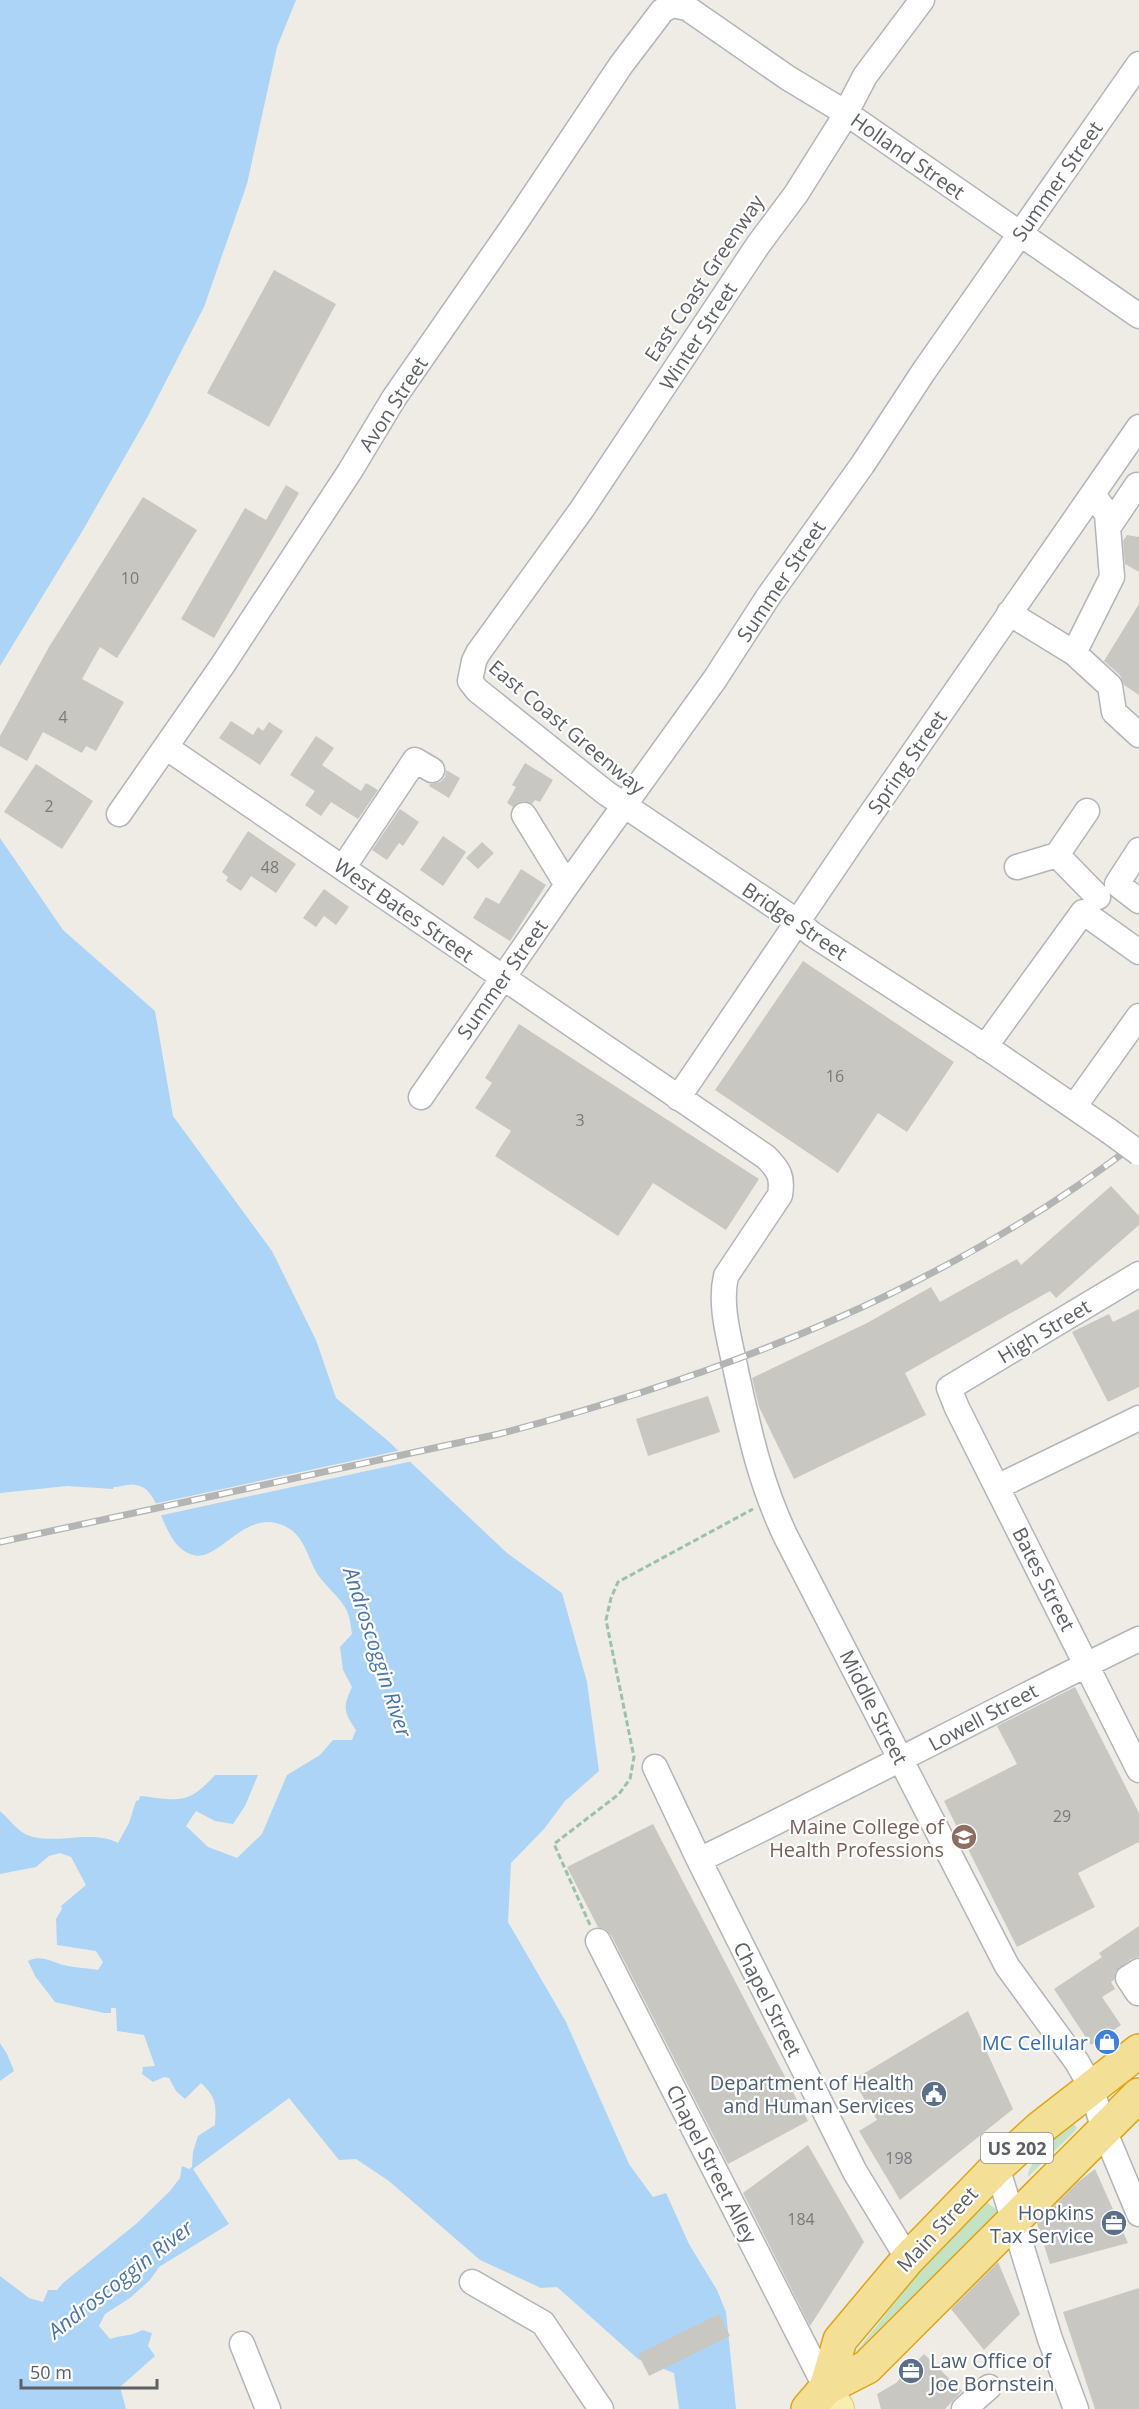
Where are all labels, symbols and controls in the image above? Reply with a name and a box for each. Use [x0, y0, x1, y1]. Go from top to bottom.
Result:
street label: Holland Street [846, 107, 970, 205]
street label: Summer Street [1006, 116, 1108, 246]
street label: East Coast Greenway [638, 189, 770, 367]
street label: Winter Street [653, 277, 743, 395]
street label: Avon Street [352, 351, 434, 457]
street label: Summer Street [730, 515, 832, 647]
house number: 10 [121, 567, 139, 589]
street label: East Coast Greenway [483, 654, 651, 801]
street label: Spring Street [861, 705, 953, 819]
house number: 4 [58, 706, 68, 728]
house number: 2 [44, 795, 54, 817]
street label: West Bates Street [329, 852, 479, 968]
house number: 48 [261, 856, 279, 878]
street label: Bridge Street [737, 876, 853, 966]
street label: Summer Street [451, 914, 553, 1044]
house number: 16 [826, 1065, 844, 1087]
house number: 3 [575, 1109, 585, 1131]
street label: High Street [992, 1293, 1096, 1369]
street label: Bates Street [1006, 1523, 1082, 1635]
water label: Androscoggin River [337, 1562, 419, 1741]
street label: Middle Street [834, 1645, 914, 1769]
street label: Lowell Street [924, 1677, 1042, 1757]
house number: 29 [1053, 1805, 1071, 1827]
place label: Maine College of Health Professions [769, 1813, 945, 1863]
school or university icon: Maine College of Health Professions [949, 1822, 979, 1852]
street label: Chapel Street [727, 1937, 809, 2061]
shop icon: MC Cellular [1092, 2027, 1122, 2057]
place label: MC Cellular [982, 2029, 1088, 2056]
place label: Department of Health and Human Services [710, 2069, 914, 2119]
public building icon: Department of Health and Human Services [919, 2079, 949, 2109]
street label: Chapel Street Alley [660, 2080, 764, 2249]
road number: US 202 [981, 2133, 1053, 2163]
house number: 198 [885, 2147, 913, 2169]
street label: Main Street [890, 2180, 984, 2278]
place label: Hopkins Tax Service [990, 2199, 1094, 2249]
house number: 184 [787, 2208, 815, 2230]
office icon: Hopkins Tax Service [1099, 2208, 1129, 2238]
water label: Androscoggin River [40, 2213, 199, 2346]
place label: Law Office of Joe Bornstein [928, 2347, 1054, 2397]
scale bar [21, 2352, 158, 2390]
office icon: Law Office of Joe Bornstein [896, 2356, 926, 2386]
text: 50 m [30, 2360, 72, 2384]

